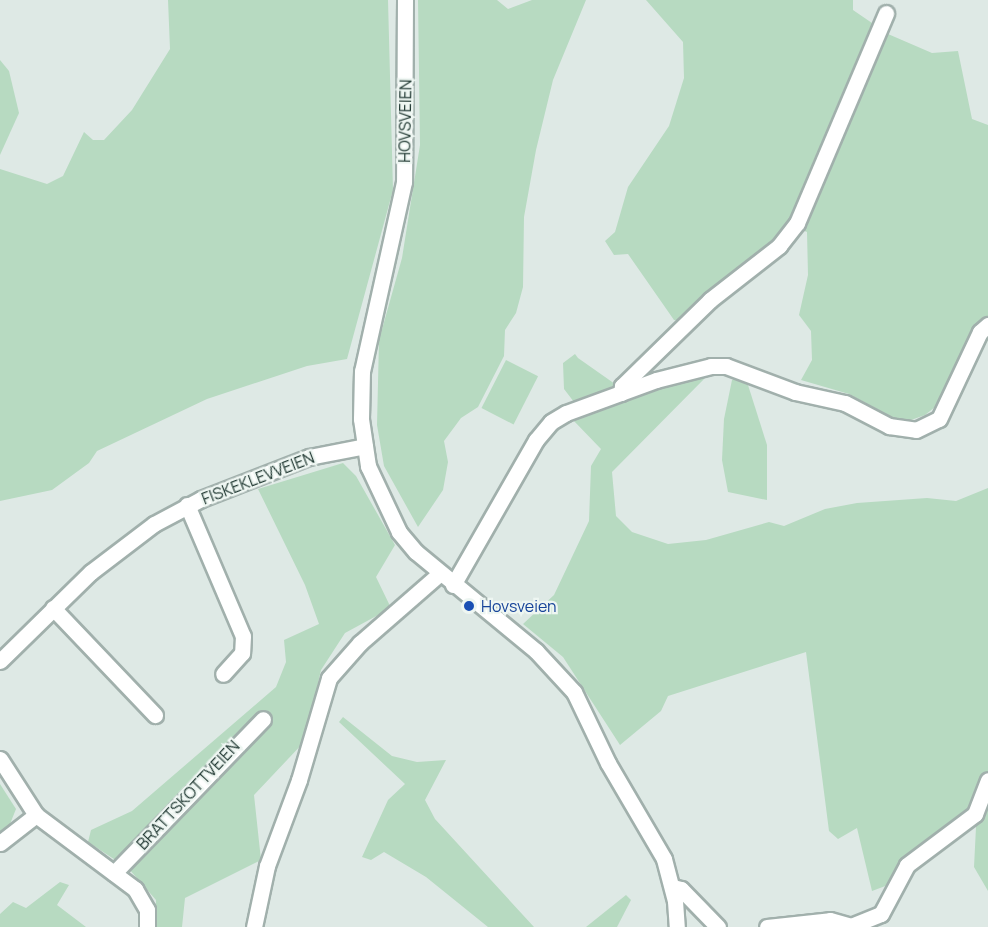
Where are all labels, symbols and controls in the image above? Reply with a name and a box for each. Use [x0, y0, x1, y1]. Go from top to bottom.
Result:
street label: HOVSVEIEN [395, 79, 415, 163]
street label: FISKEKLEVVEIEN [199, 448, 317, 508]
place label: Hovsveien [481, 596, 556, 616]
marker: Hovsveien [462, 599, 476, 613]
street label: BRATTSKOTTVEIEN [133, 737, 243, 853]

